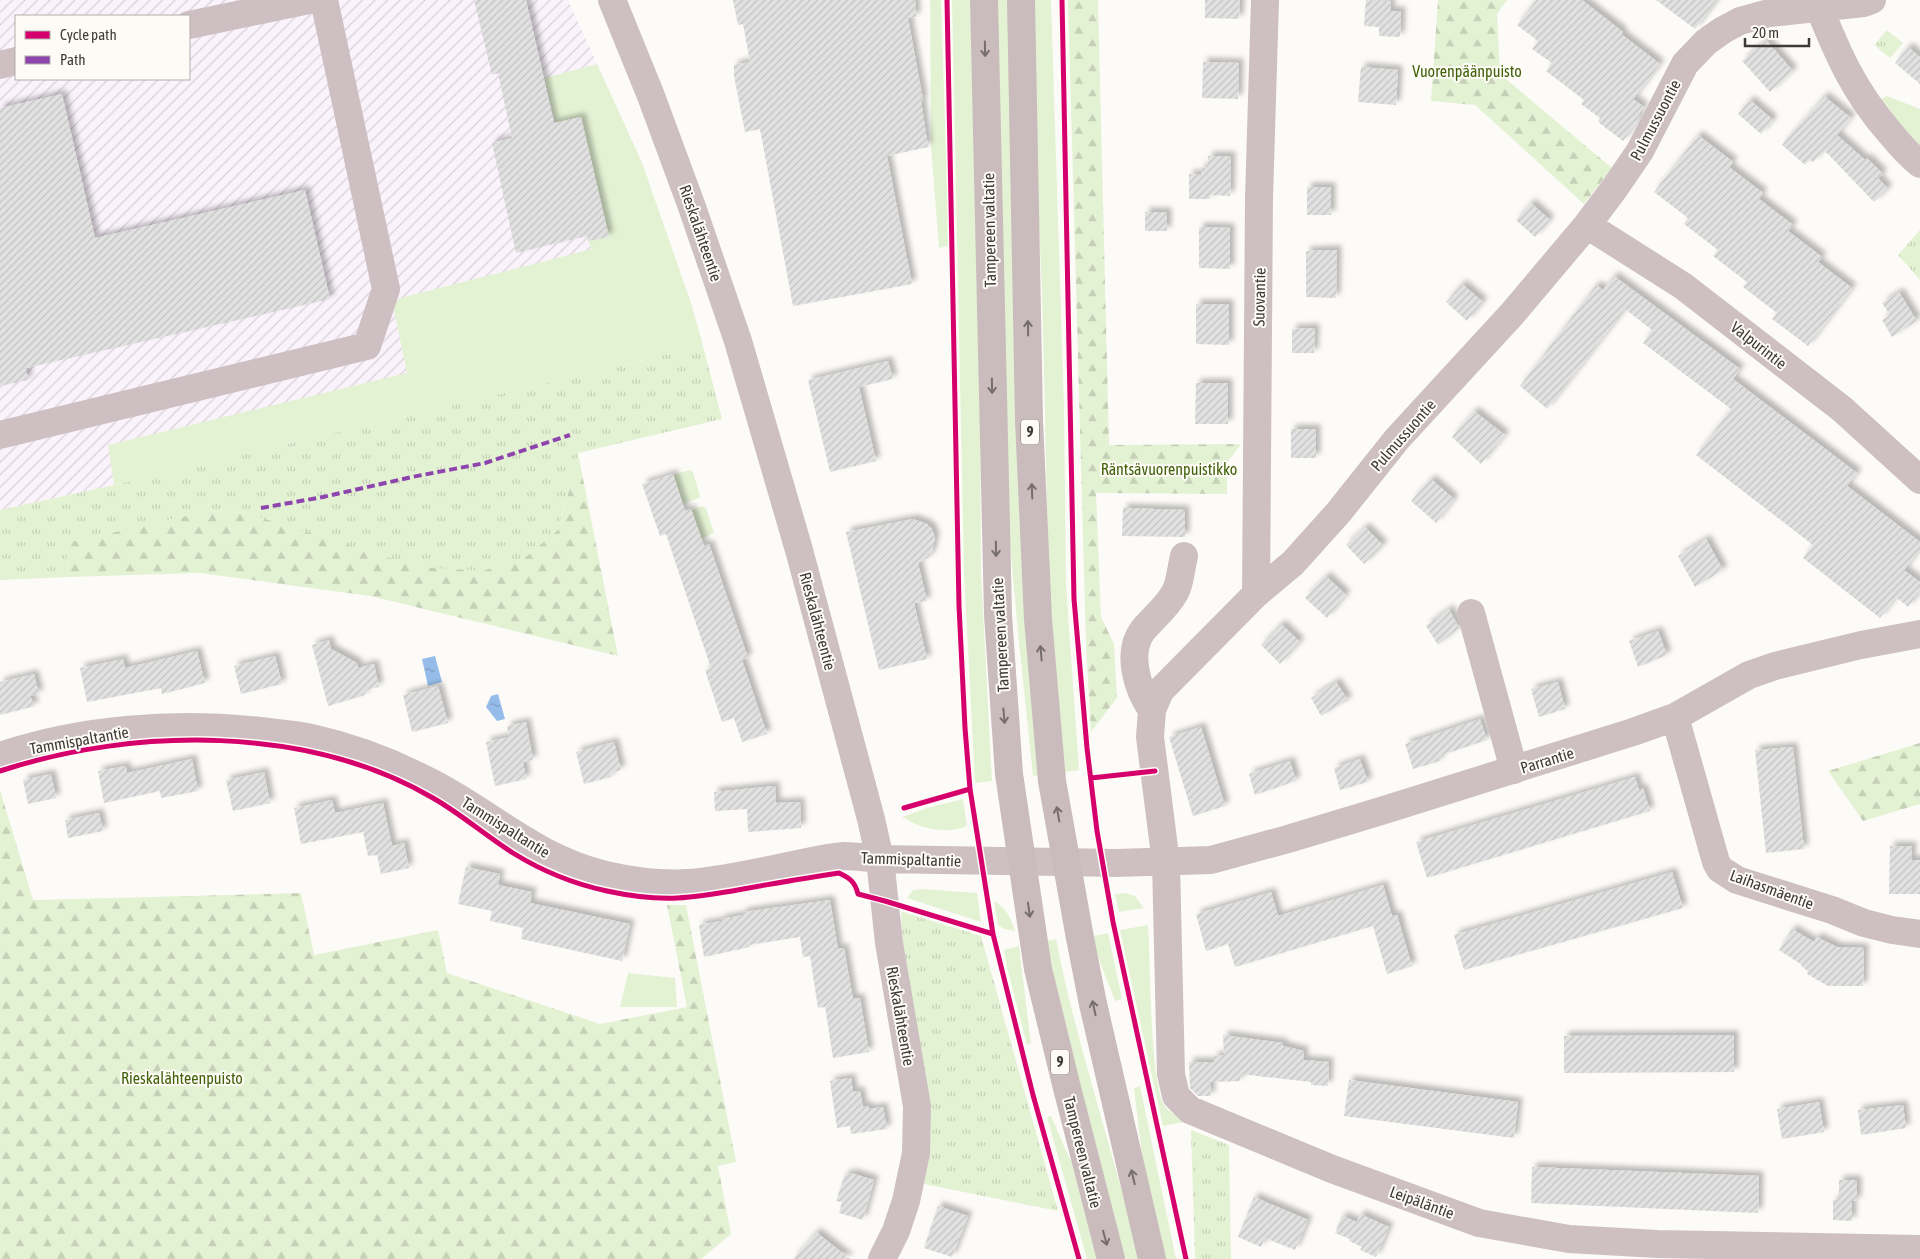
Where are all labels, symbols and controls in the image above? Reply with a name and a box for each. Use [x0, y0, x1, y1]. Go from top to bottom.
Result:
legend [15, 15, 190, 80]
scale bar [1745, 15, 1809, 47]
text: 20 m [1752, 24, 1779, 41]
text: Cycle path [60, 26, 117, 43]
one-way arrow [980, 40, 990, 56]
text: Path [60, 51, 86, 68]
park label: Vuorenpäänpuisto [1412, 62, 1522, 81]
street label: Pulmussuontie [1626, 77, 1684, 163]
street label: Tampereen valtatie [979, 173, 1000, 287]
street label: Rieskalähteentie [676, 182, 726, 284]
street label: Suovantie [1249, 267, 1269, 327]
street label: Valpurintie [1727, 318, 1791, 373]
one-way arrow [1023, 320, 1032, 336]
one-way arrow [988, 378, 997, 394]
street label: Pulmussuontie [1367, 396, 1439, 474]
road number: 9 [1021, 420, 1039, 444]
park label: Räntsävuorenpuistikko [1101, 460, 1237, 479]
one-way arrow [1028, 483, 1037, 499]
one-way arrow [991, 540, 1001, 556]
street label: Rieskalähteentie [796, 570, 840, 672]
street label: Tampereen valtatie [988, 577, 1013, 693]
one-way arrow [1036, 645, 1045, 661]
one-way arrow [1000, 707, 1009, 723]
street label: Tammispaltantie [28, 722, 130, 759]
street label: Parrantie [1518, 743, 1576, 777]
street label: Tammispaltantie [458, 793, 553, 862]
one-way arrow [1052, 807, 1062, 823]
street label: Tammispaltantie [861, 848, 961, 871]
street label: Laihasmäentie [1728, 866, 1816, 912]
one-way arrow [1024, 901, 1034, 917]
street label: Rieskalähteentie [883, 965, 919, 1067]
one-way arrow [1089, 1001, 1098, 1017]
road number: 9 [1051, 1050, 1069, 1074]
park label: Rieskalähteenpuisto [121, 1069, 243, 1088]
street label: Tampereen valtatie [1059, 1094, 1106, 1210]
one-way arrow [1128, 1170, 1137, 1186]
street label: Leipäläntie [1387, 1182, 1457, 1223]
one-way arrow [1101, 1230, 1111, 1246]

